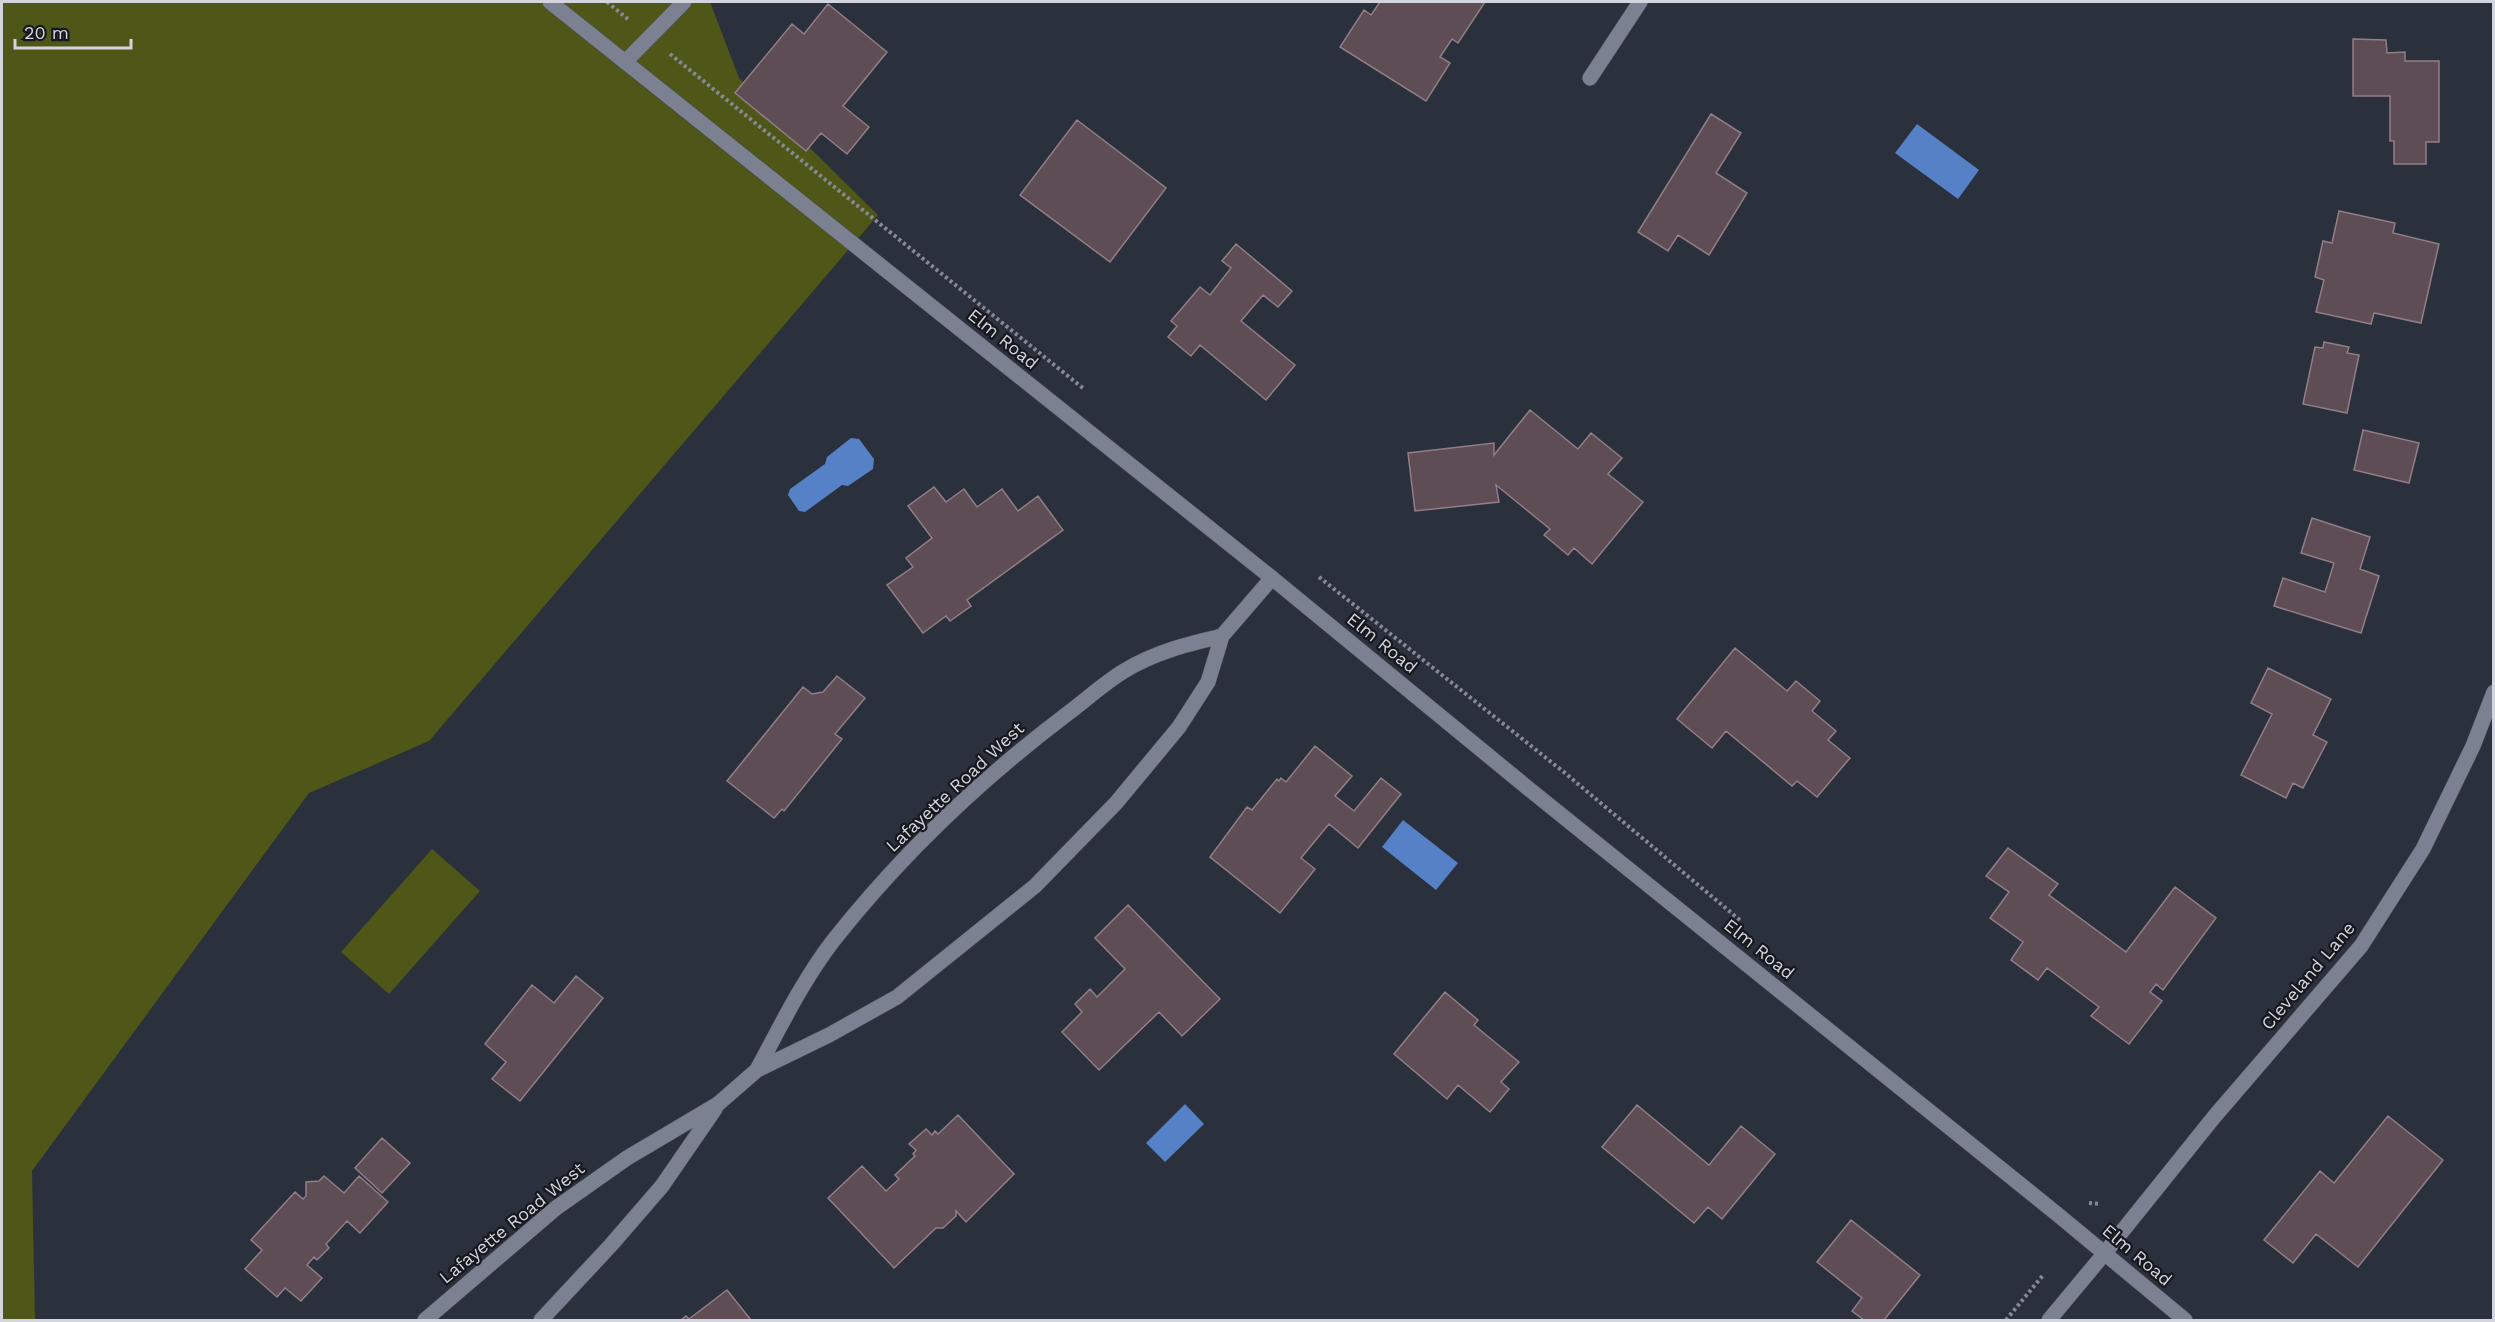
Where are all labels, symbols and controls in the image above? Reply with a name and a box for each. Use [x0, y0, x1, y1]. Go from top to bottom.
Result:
scale bar [15, 12, 130, 50]
text: 20 m [24, 22, 69, 43]
street label: Elm Road [964, 304, 1043, 373]
street label: Elm Road [1343, 608, 1422, 677]
street label: Lafayette Road West [881, 717, 1028, 856]
street label: Elm Road [1720, 914, 1799, 983]
street label: Cleveland Lane [2256, 917, 2359, 1034]
street label: Lafayette Road West [435, 1157, 589, 1288]
street label: Elm Road [2098, 1220, 2176, 1290]

